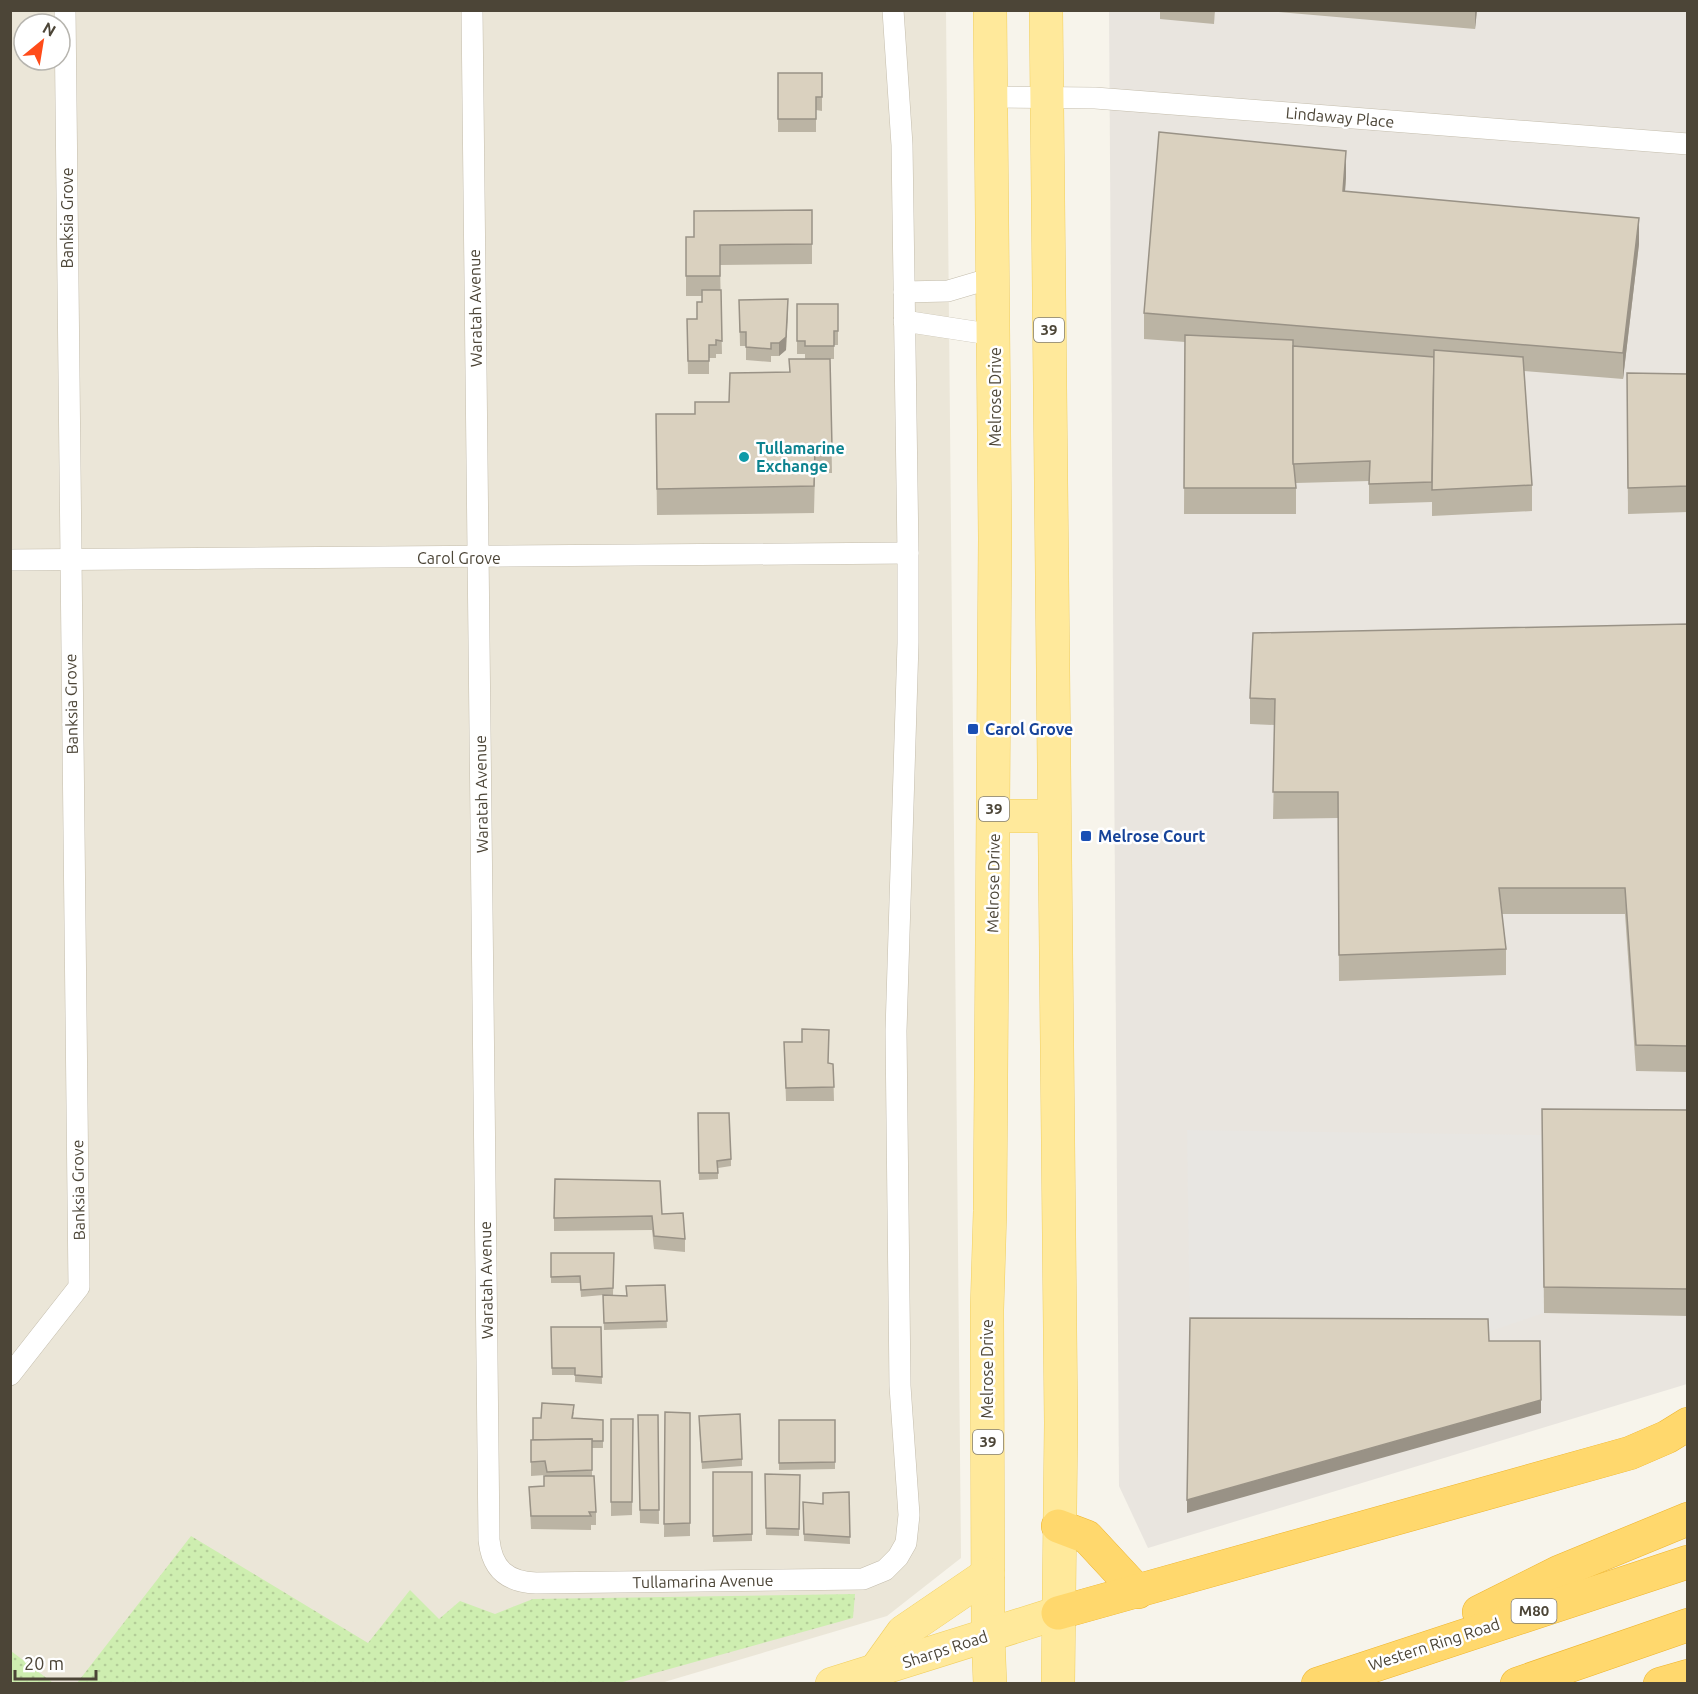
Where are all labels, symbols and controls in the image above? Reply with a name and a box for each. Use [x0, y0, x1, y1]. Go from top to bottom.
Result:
north arrow [12, 12, 72, 72]
text: N [40, 18, 59, 40]
street label: Lindaway Place [1285, 103, 1395, 131]
street label: Banksia Grove [58, 168, 76, 268]
street label: Waratah Avenue [465, 249, 485, 367]
road number: 39 [1034, 318, 1064, 342]
street label: Melrose Drive [986, 347, 1004, 447]
place label: Tullamarine Exchange [756, 439, 845, 475]
marker: Tullamarine Exchange [737, 450, 751, 464]
street label: Carol Grove [417, 549, 501, 567]
street label: Banksia Grove [61, 653, 81, 755]
place label: Carol Grove [985, 720, 1073, 738]
marker: Carol Grove [966, 722, 980, 736]
street label: Waratah Avenue [471, 735, 491, 853]
road number: 39 [979, 797, 1009, 821]
place label: Melrose Court [1098, 827, 1206, 845]
marker: Melrose Court [1079, 829, 1093, 843]
street label: Melrose Drive [983, 833, 1003, 933]
street label: Banksia Grove [68, 1139, 88, 1241]
street label: Waratah Avenue [476, 1221, 496, 1339]
street label: Melrose Drive [978, 1319, 996, 1419]
road number: 39 [973, 1430, 1003, 1454]
street label: Tullamarina Avenue [632, 1571, 774, 1591]
road number: M80 [1512, 1599, 1556, 1623]
street label: Western Ring Road [1366, 1614, 1502, 1674]
street label: Sharps Road [900, 1627, 990, 1671]
scale bar [15, 1643, 96, 1681]
text: 20 m [24, 1653, 64, 1673]

